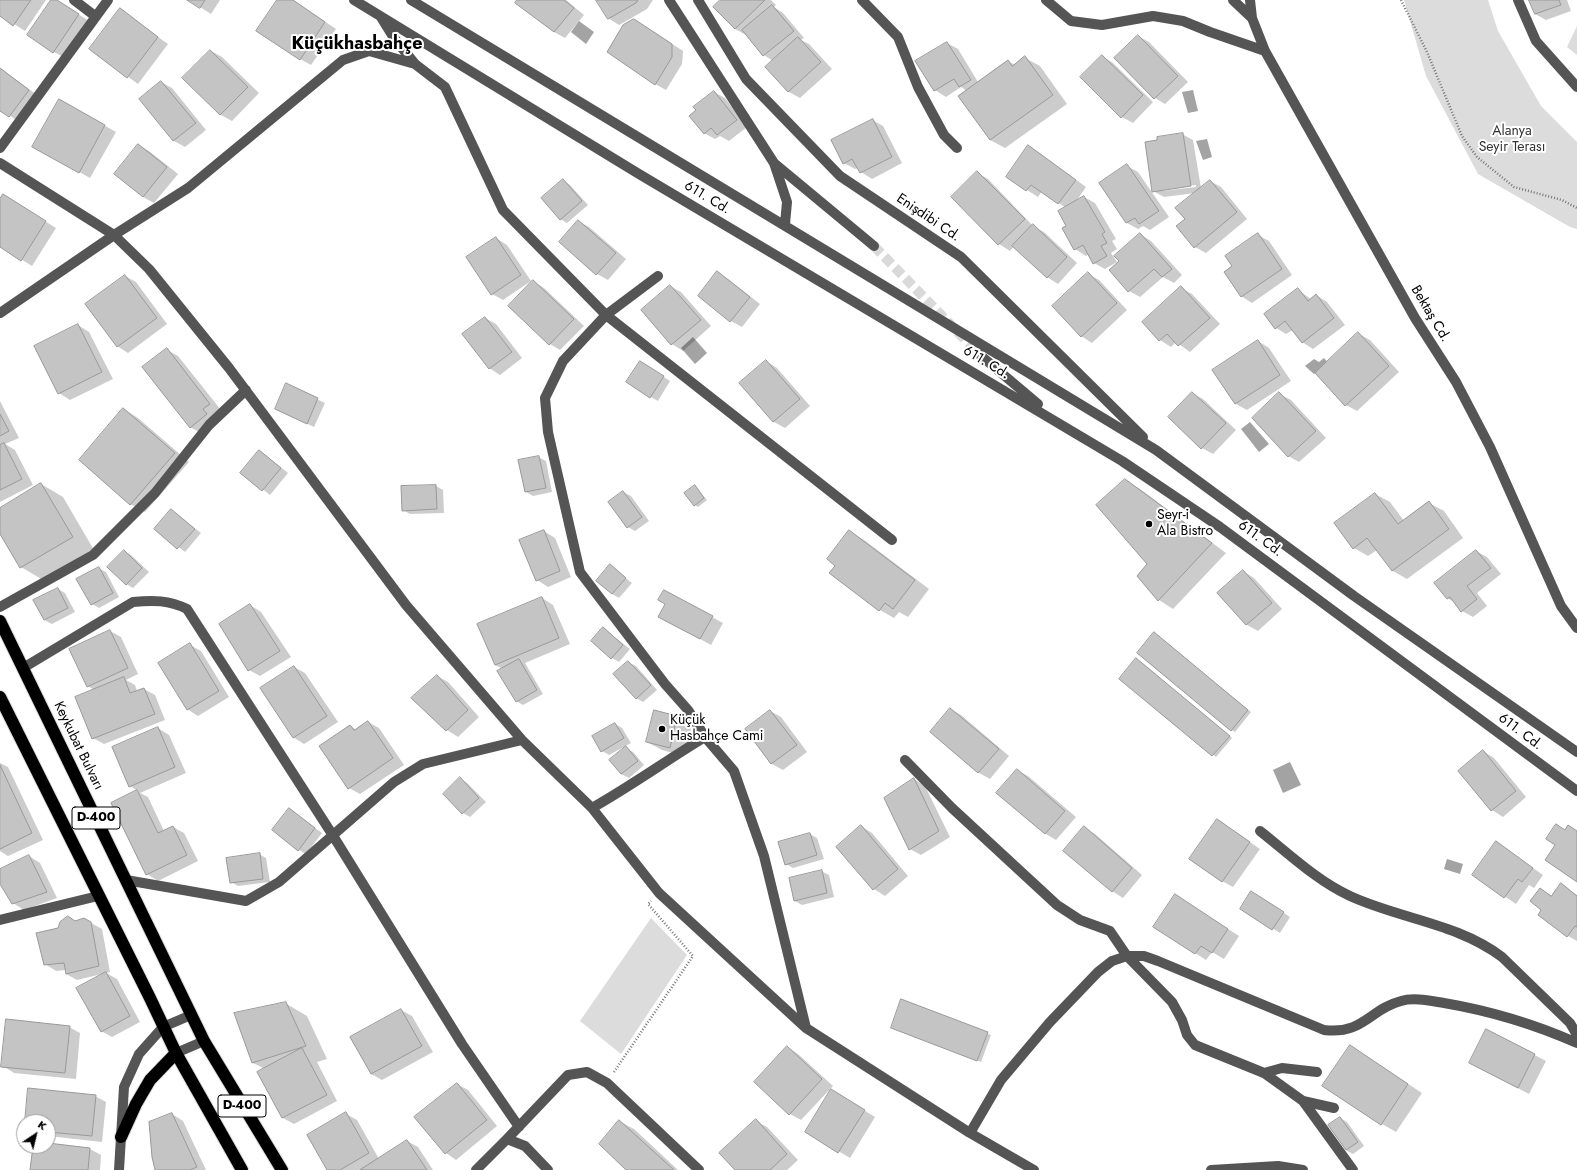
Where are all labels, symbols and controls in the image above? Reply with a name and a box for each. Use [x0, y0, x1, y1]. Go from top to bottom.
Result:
district label: Küçükhasbahçe [292, 34, 422, 56]
park label: Alanya Seyir Terası [1479, 124, 1545, 156]
street label: 611. Cd. [681, 178, 733, 218]
street label: Enişdibi Cd. [893, 190, 963, 246]
street label: Bektaş Cd. [1407, 283, 1453, 345]
street label: 611. Cd. [960, 343, 1012, 383]
place label: Seyr-i Ala Bistro [1157, 508, 1213, 540]
street label: 611. Cd. [1234, 517, 1286, 561]
marker: Seyr-i Ala Bistro [1144, 519, 1154, 529]
street label: Keykubat Bulvarı [49, 699, 107, 793]
street label: 611. Cd. [1495, 710, 1545, 754]
place label: Küçük Hasbahçe Cami [670, 713, 763, 746]
marker: Küçük Hasbahçe Cami [657, 724, 667, 734]
road number: D-400 [72, 807, 120, 829]
road number: D-400 [218, 1095, 266, 1117]
north arrow [16, 1114, 56, 1154]
text: K [35, 1116, 50, 1134]

